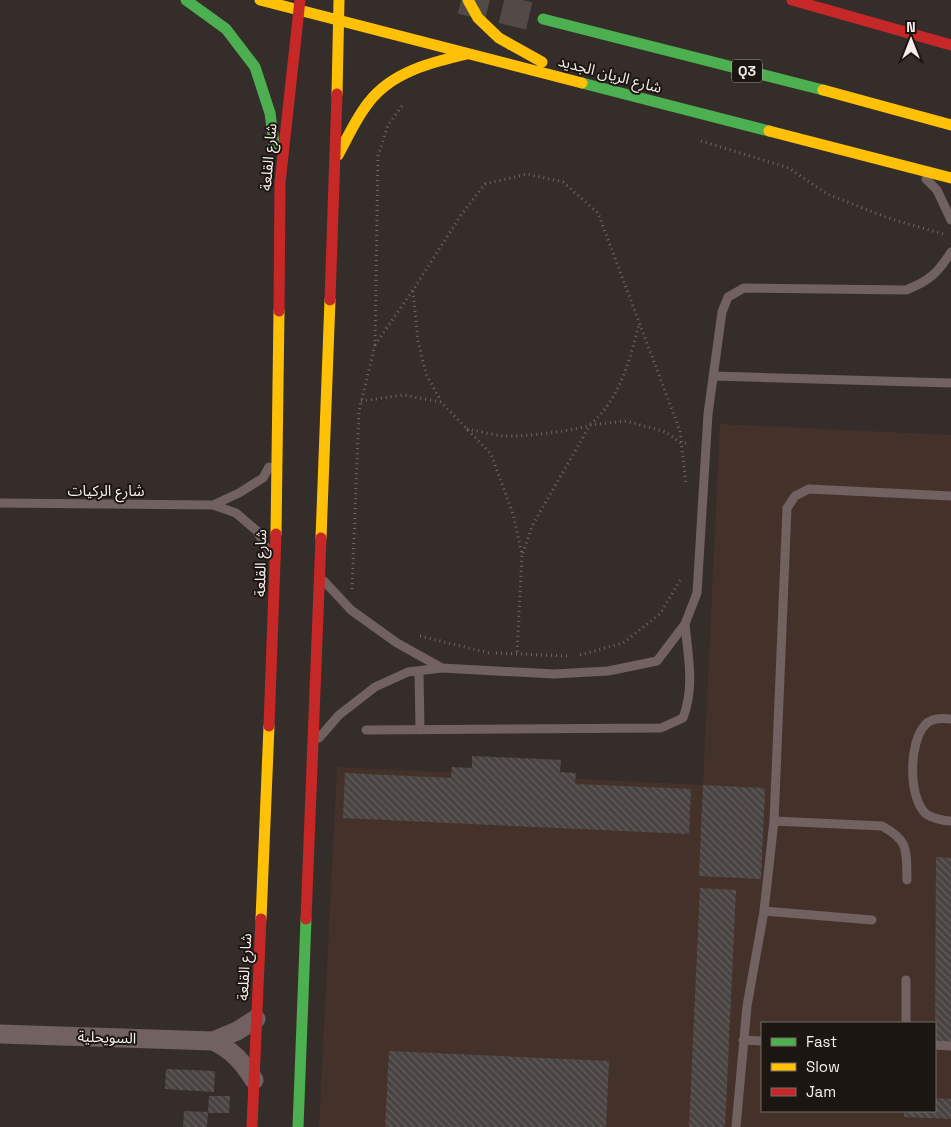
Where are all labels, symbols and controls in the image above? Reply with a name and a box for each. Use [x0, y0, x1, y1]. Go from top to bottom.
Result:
north arrow [886, 15, 936, 65]
text: N [906, 18, 916, 36]
street label: شارع الريان الجديد [555, 51, 664, 100]
road number: Q3 [732, 59, 762, 82]
street label: شارع القلعة [256, 122, 283, 192]
street label: شارع الركيات [68, 481, 145, 503]
street label: شارع القلعة [250, 529, 273, 597]
street label: شارع القلعة [233, 933, 258, 1001]
legend [761, 1022, 936, 1112]
street label: السويحلية [77, 1026, 137, 1048]
text: Fast [806, 1032, 837, 1051]
text: Slow [806, 1057, 840, 1076]
text: Jam [806, 1082, 836, 1101]

